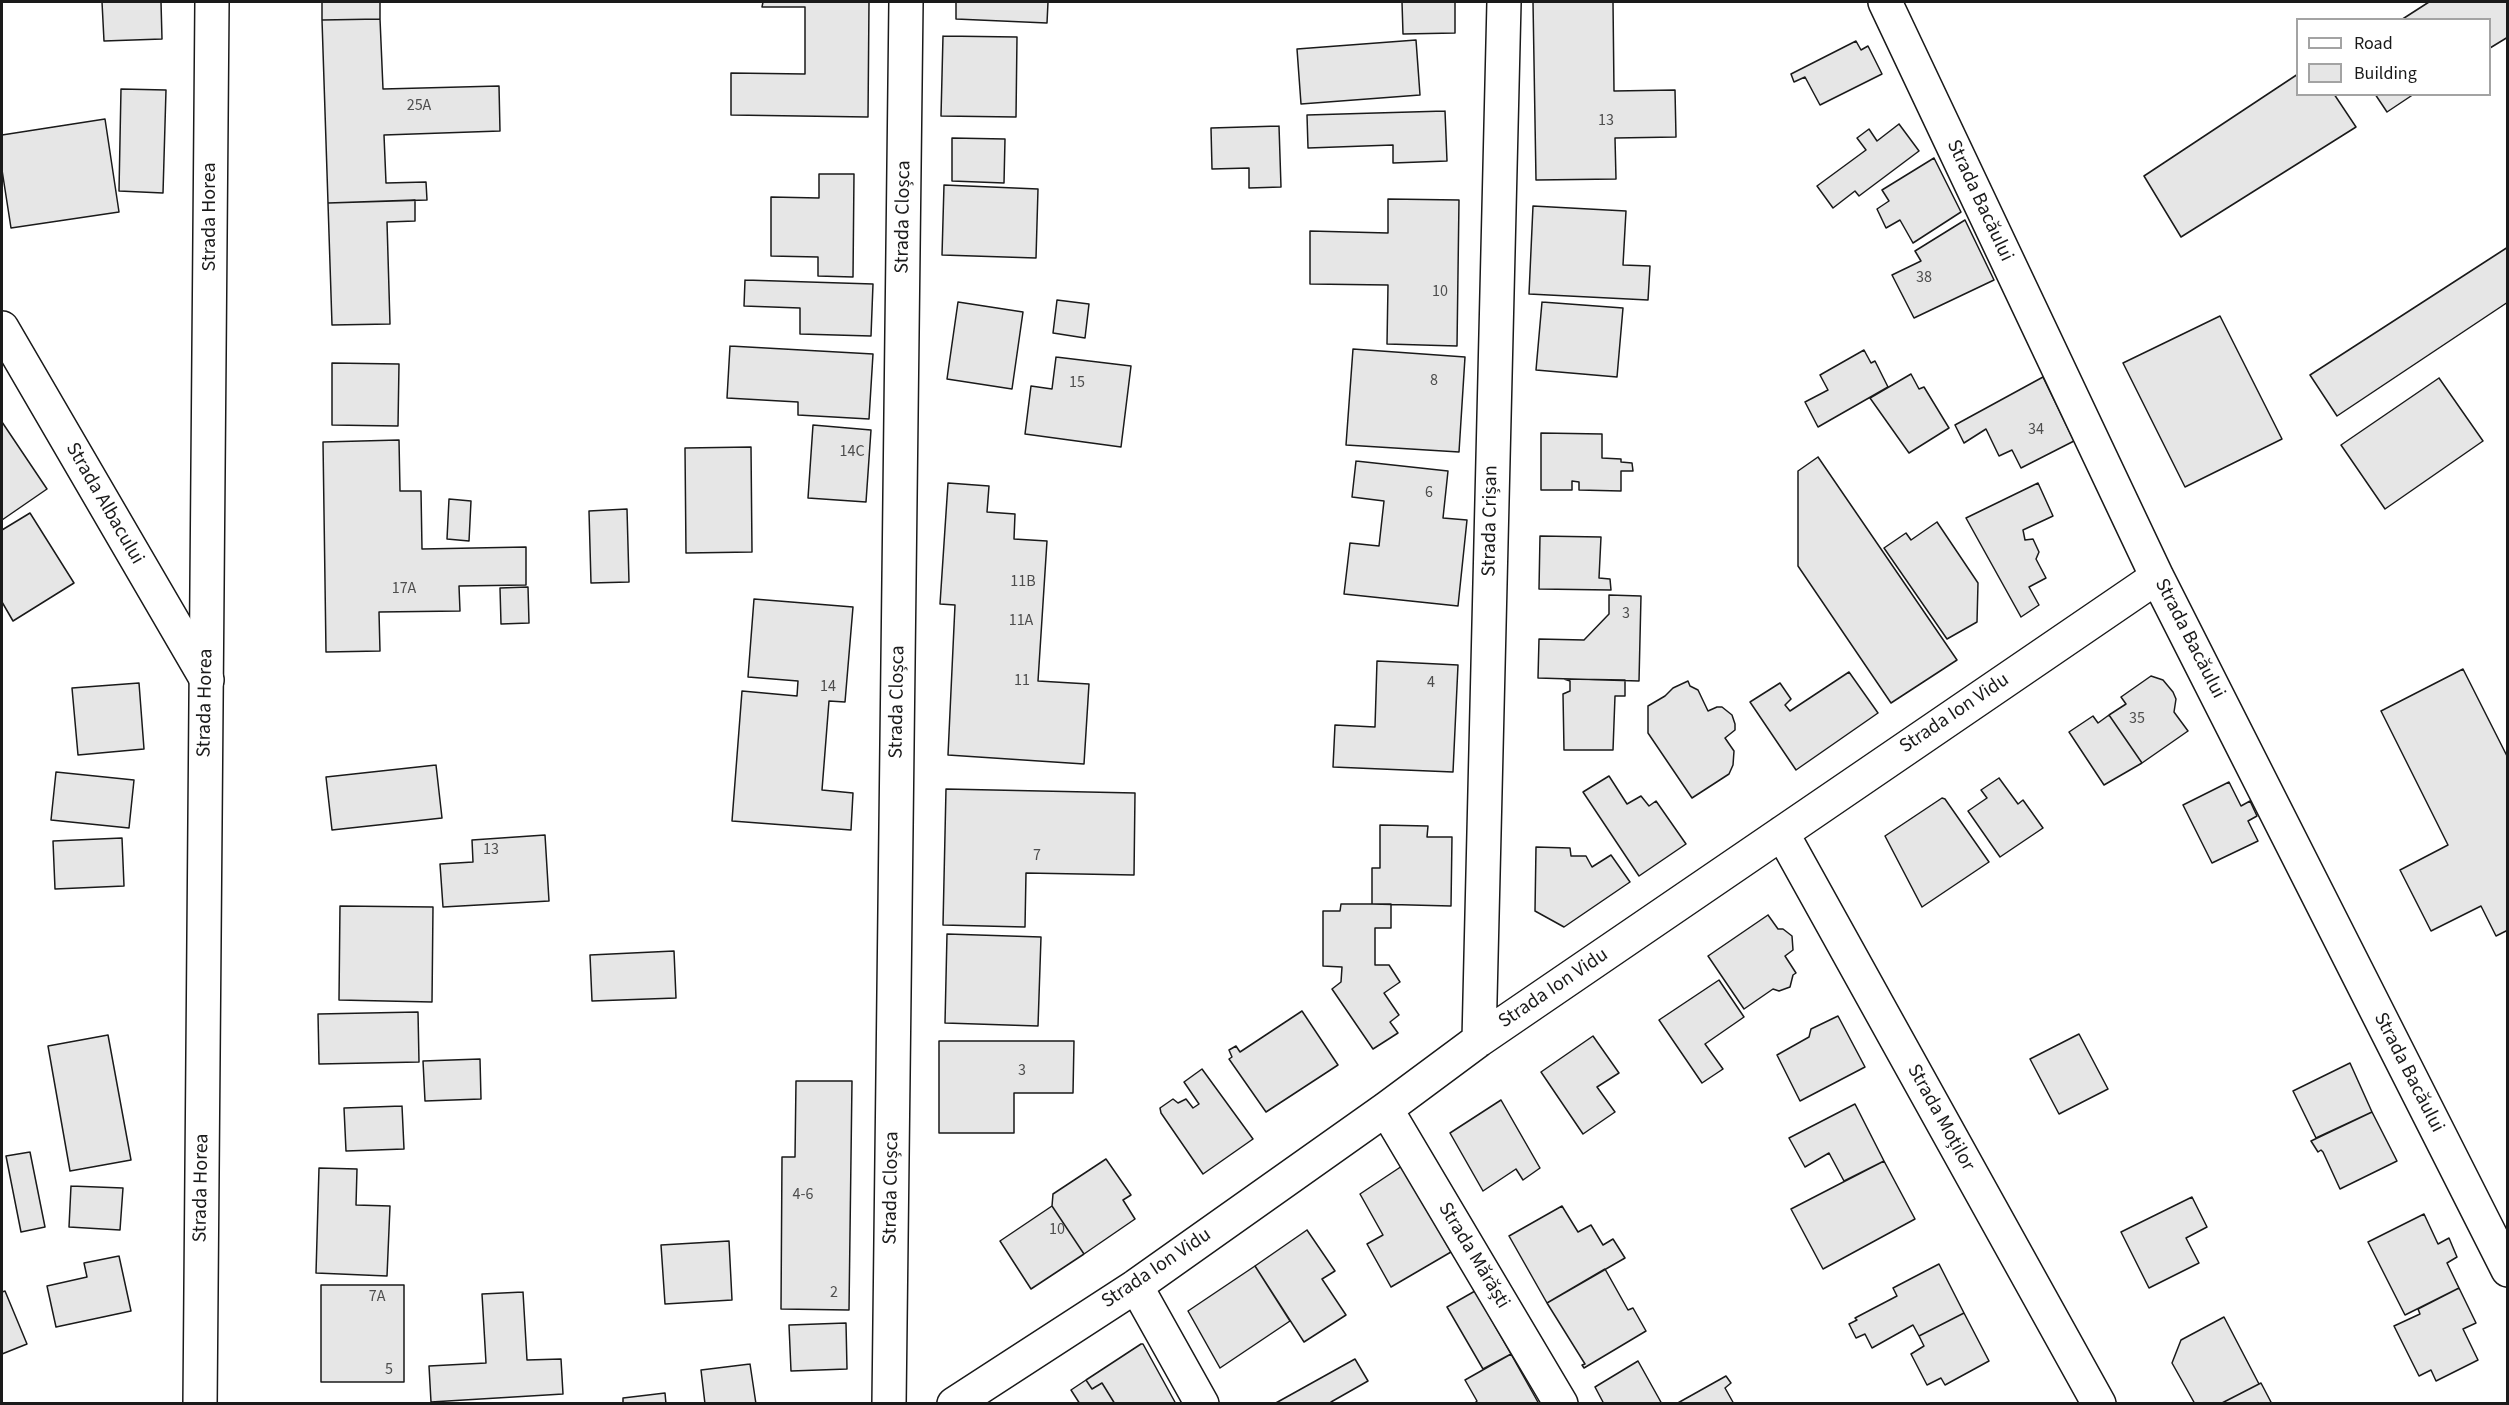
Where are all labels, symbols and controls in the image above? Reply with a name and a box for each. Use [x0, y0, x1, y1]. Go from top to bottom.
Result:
legend [2296, 18, 2491, 96]
text: Road [2354, 31, 2393, 56]
text: Building [2354, 61, 2417, 86]
house number: 25A [407, 96, 431, 116]
house number: 13 [1598, 111, 1614, 131]
street label: Strada Bacăului [1940, 136, 2018, 266]
street label: Strada Cloșca [891, 160, 917, 274]
street label: Strada Horea [199, 162, 223, 272]
house number: 38 [1916, 268, 1932, 288]
house number: 10 [1432, 282, 1448, 302]
house number: 8 [1430, 371, 1438, 391]
house number: 15 [1069, 373, 1085, 393]
house number: 34 [2028, 420, 2044, 440]
street label: Strada Albacului [60, 439, 148, 569]
house number: 14C [839, 442, 865, 462]
street label: Strada Crișan [1478, 465, 1504, 577]
house number: 6 [1425, 483, 1433, 503]
house number: 11B [1010, 572, 1036, 592]
street label: Strada Bacăului [2149, 575, 2229, 703]
house number: 17A [392, 579, 416, 599]
house number: 3 [1622, 604, 1630, 624]
house number: 11A [1009, 611, 1033, 631]
street label: Strada Cloșca [885, 645, 911, 759]
street label: Strada Horea [193, 648, 219, 758]
street label: Strada Ion Vidu [1896, 669, 2014, 759]
house number: 11 [1014, 671, 1030, 691]
house number: 4 [1427, 673, 1435, 693]
house number: 14 [820, 677, 836, 697]
house number: 35 [2129, 709, 2145, 729]
house number: 13 [483, 840, 499, 860]
house number: 7 [1033, 846, 1041, 866]
street label: Strada Ion Vidu [1495, 944, 1613, 1034]
street label: Strada Bacăului [2368, 1009, 2448, 1137]
street label: Strada Moților [1901, 1060, 1979, 1176]
house number: 3 [1018, 1061, 1026, 1081]
street label: Strada Cloșca [879, 1131, 905, 1245]
street label: Strada Horea [189, 1133, 215, 1243]
house number: 4-6 [793, 1185, 813, 1205]
street label: Strada Mărăști [1432, 1199, 1514, 1313]
house number: 10 [1049, 1220, 1065, 1240]
street label: Strada Ion Vidu [1098, 1224, 1216, 1314]
house number: 2 [830, 1283, 838, 1303]
house number: 7A [369, 1287, 385, 1307]
house number: 5 [385, 1360, 393, 1380]

